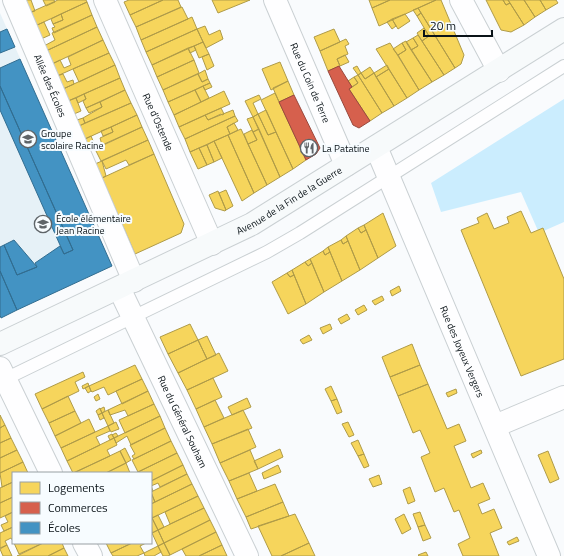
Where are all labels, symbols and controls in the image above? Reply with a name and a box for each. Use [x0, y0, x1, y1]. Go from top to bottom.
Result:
scale bar [424, 12, 492, 38]
text: 20 m [430, 16, 456, 35]
street label: Rue du Coin de Terre [287, 40, 334, 125]
street label: Allée des Écoles [30, 52, 71, 120]
street label: Rue d'Ostende [139, 91, 178, 153]
place label: Groupe scolaire Racine [41, 126, 104, 153]
school or university icon: Groupe scolaire Racine [18, 129, 38, 149]
restaurant icon: La Patatine [299, 138, 319, 158]
place label: La Patatine [322, 141, 370, 156]
street label: Avenue de la Fin de la Guerre [234, 162, 345, 238]
place label: École élémentaire Jean Racine [56, 211, 131, 238]
school or university icon: École élémentaire Jean Racine [33, 214, 53, 234]
street label: Rue des Joyeux Vergers [436, 303, 489, 400]
street label: Rue du Général Souham [154, 373, 211, 470]
legend [12, 472, 152, 544]
text: Logements [48, 478, 105, 497]
text: Commerces [48, 498, 108, 517]
text: Écoles [48, 518, 81, 537]

